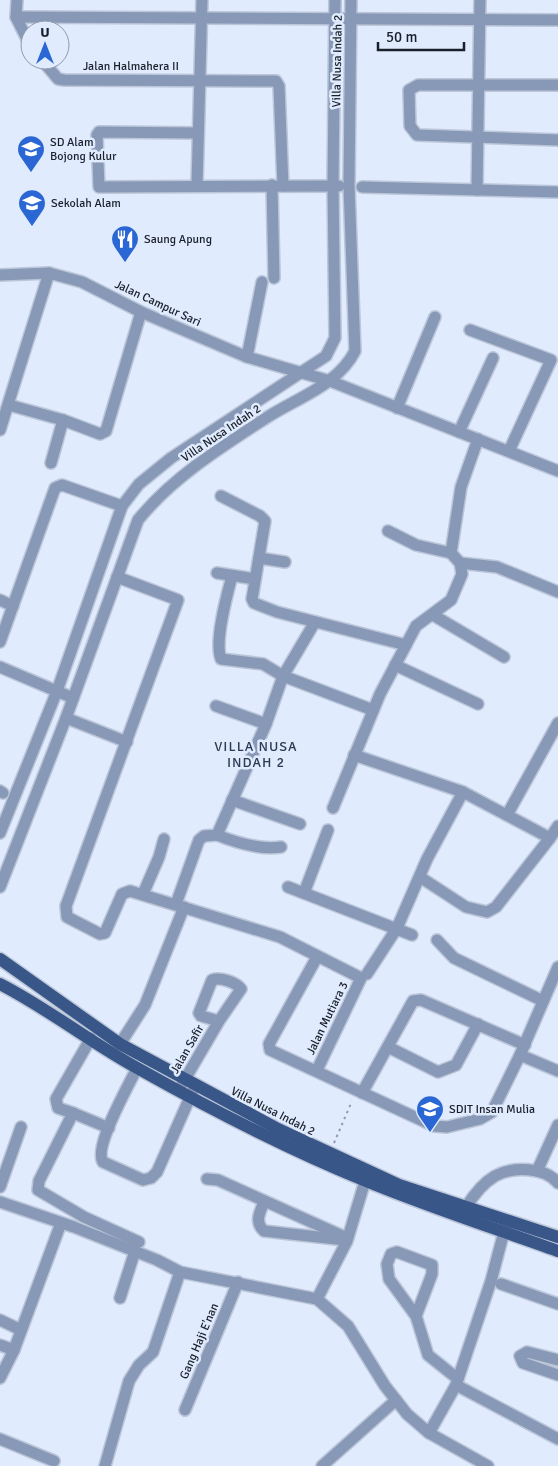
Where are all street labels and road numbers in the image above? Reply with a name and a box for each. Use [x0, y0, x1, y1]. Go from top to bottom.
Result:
street label: Villa Nusa Indah 2 [329, 15, 346, 107]
street label: Jalan Halmahera II [83, 59, 179, 74]
street label: Jalan Campur Sari [112, 277, 203, 330]
street label: Villa Nusa Indah 2 [179, 401, 264, 466]
street label: Jalan Mutiara 3 [303, 979, 352, 1057]
street label: Jalan Safir [167, 1022, 208, 1076]
street label: Villa Nusa Indah 2 [228, 1084, 317, 1139]
street label: Gang Haji E'nan [177, 1301, 222, 1381]

